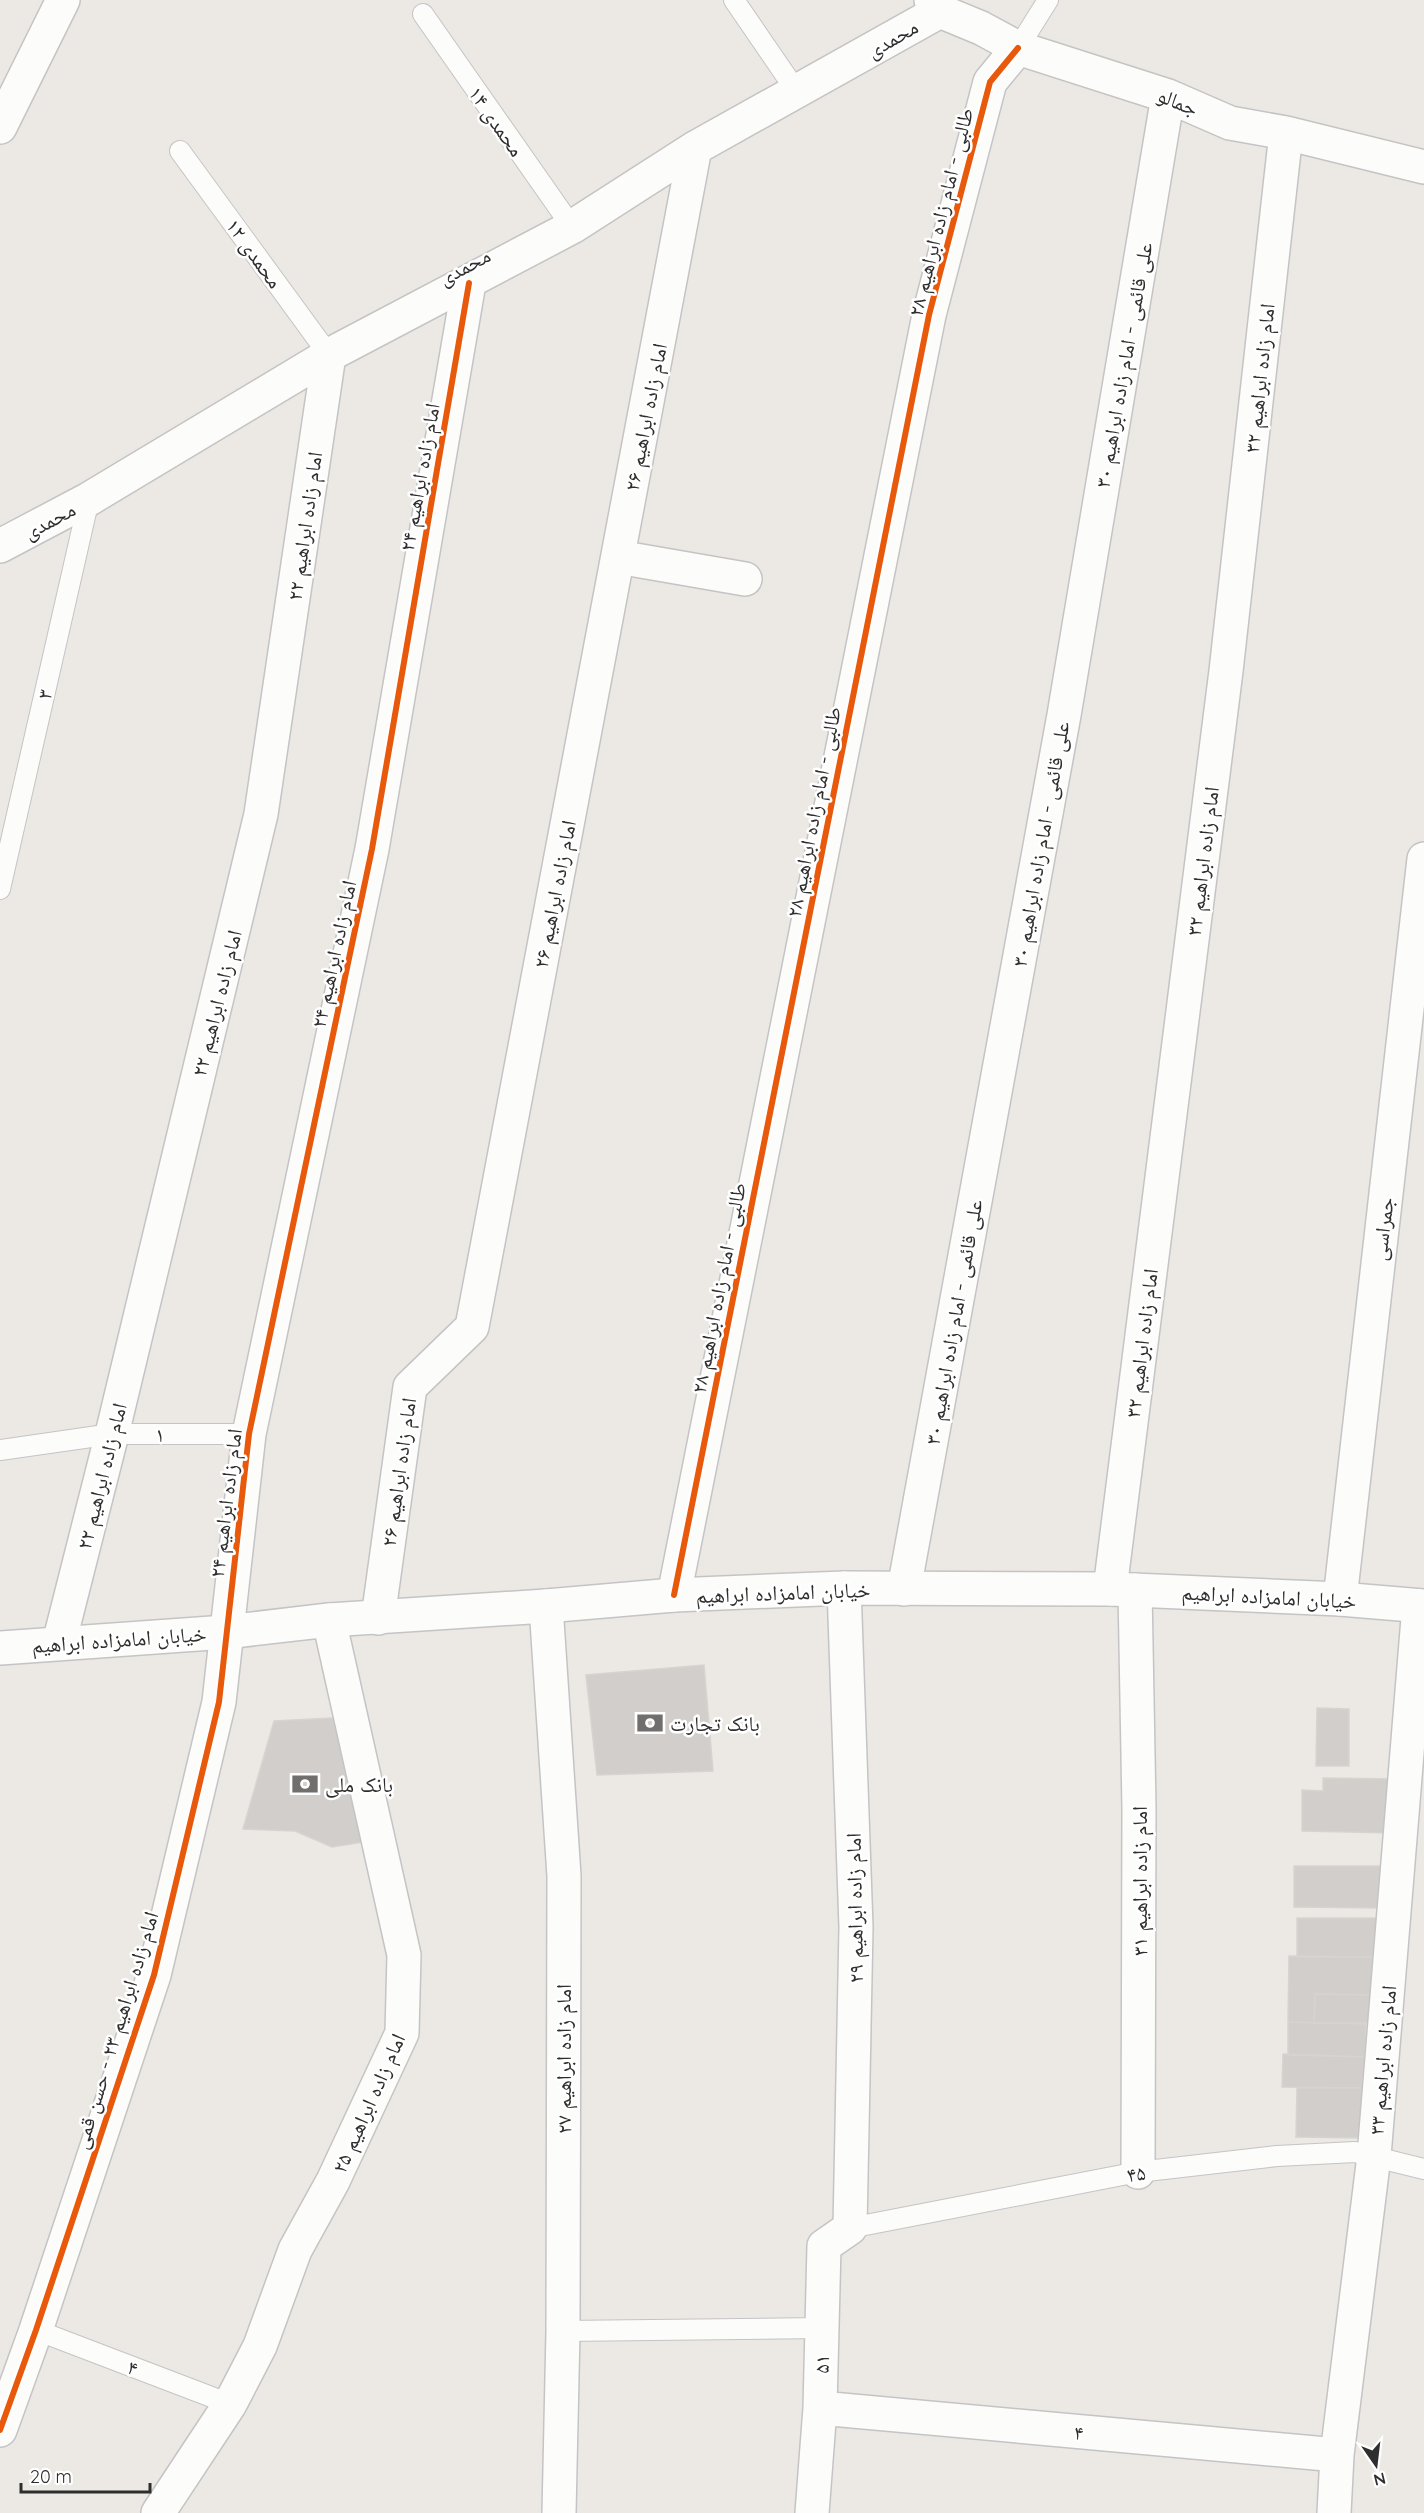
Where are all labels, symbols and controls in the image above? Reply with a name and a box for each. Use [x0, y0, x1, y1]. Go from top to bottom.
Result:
street label: محمدی [862, 13, 922, 63]
street label: محمدی ۱۴ [463, 81, 531, 161]
street label: جمالو [1154, 81, 1202, 121]
street label: طالبی - امام زاده ابراهیم ۲۸ [902, 105, 980, 319]
street label: محمدی ۱۲ [221, 213, 289, 293]
street label: علی قائمی - امام زاده ابراهیم ۳۰ [1089, 240, 1159, 490]
street label: محمدی [434, 242, 494, 290]
street label: امام زاده ابراهیم ۳۲ [1238, 302, 1282, 454]
street label: امام زاده ابراهیم ۲۶ [618, 341, 674, 494]
street label: امام زاده ابراهیم ۲۴ [393, 401, 447, 554]
street label: امام زاده ابراهیم ۲۲ [281, 450, 329, 602]
street label: محمدی [19, 496, 79, 544]
street label: ۳ [30, 686, 58, 702]
street label: طالبی - امام زاده ابراهیم ۲۸ [780, 704, 848, 920]
street label: علی قائمی - امام زاده ابراهیم ۳۰ [1006, 719, 1076, 969]
street label: امام زاده ابراهیم ۳۲ [1180, 785, 1226, 937]
street label: امام زاده ابراهیم ۲۶ [527, 818, 583, 971]
street label: امام زاده ابراهیم ۲۴ [305, 878, 363, 1031]
street label: امام زاده ابراهیم ۲۲ [185, 927, 249, 1079]
street label: طالبی - امام زاده ابراهیم ۲۸ [685, 1180, 753, 1396]
street label: جمراسی [1365, 1196, 1400, 1262]
street label: علی قائمی - امام زاده ابراهیم ۳۰ [919, 1197, 989, 1447]
street label: امام زاده ابراهیم ۳۲ [1119, 1267, 1165, 1419]
street label: امام زاده ابراهیم ۲۶ [375, 1396, 423, 1548]
street label: امام زاده ابراهیم ۲۲ [70, 1400, 134, 1552]
street label: ۱ [155, 1421, 165, 1447]
street label: امام زاده ابراهیم ۲۴ [203, 1427, 249, 1579]
street label: خیابان امامزاده ابراهیم [695, 1576, 871, 1610]
street label: خیابان امامزاده ابراهیم [1181, 1578, 1357, 1616]
street label: خیابان امامزاده ابراهیم [31, 1620, 207, 1660]
bank icon: بانک تجارت [635, 1708, 665, 1738]
place label: بانک تجارت [670, 1710, 760, 1736]
bank icon: بانک ملی [290, 1769, 320, 1799]
place label: بانک ملی [325, 1771, 393, 1798]
street label: امام زاده ابراهیم ۳۱ [1126, 1806, 1154, 1956]
street label: امام زاده ابراهیم ۲۹ [840, 1833, 870, 1983]
street label: امام زاده ابراهیم ۲۳ - حسن قمی [66, 1908, 165, 2153]
street label: امام زاده ابراهیم ۲۷ [550, 1984, 578, 2134]
street label: امام زاده ابراهیم ۳۳ [1363, 1984, 1403, 2136]
street label: امام زاده ابراهیم ۲۵ [326, 2029, 412, 2178]
street label: ۴۵ [1125, 2159, 1147, 2187]
street label: ۴ [124, 2353, 142, 2381]
street label: ۵۱ [808, 2354, 834, 2374]
street label: ۴ [1073, 2419, 1085, 2445]
north arrow [1346, 2435, 1406, 2495]
scale bar [21, 2456, 150, 2494]
text: 20 m [30, 2465, 72, 2488]
text: N [1372, 2468, 1388, 2491]

